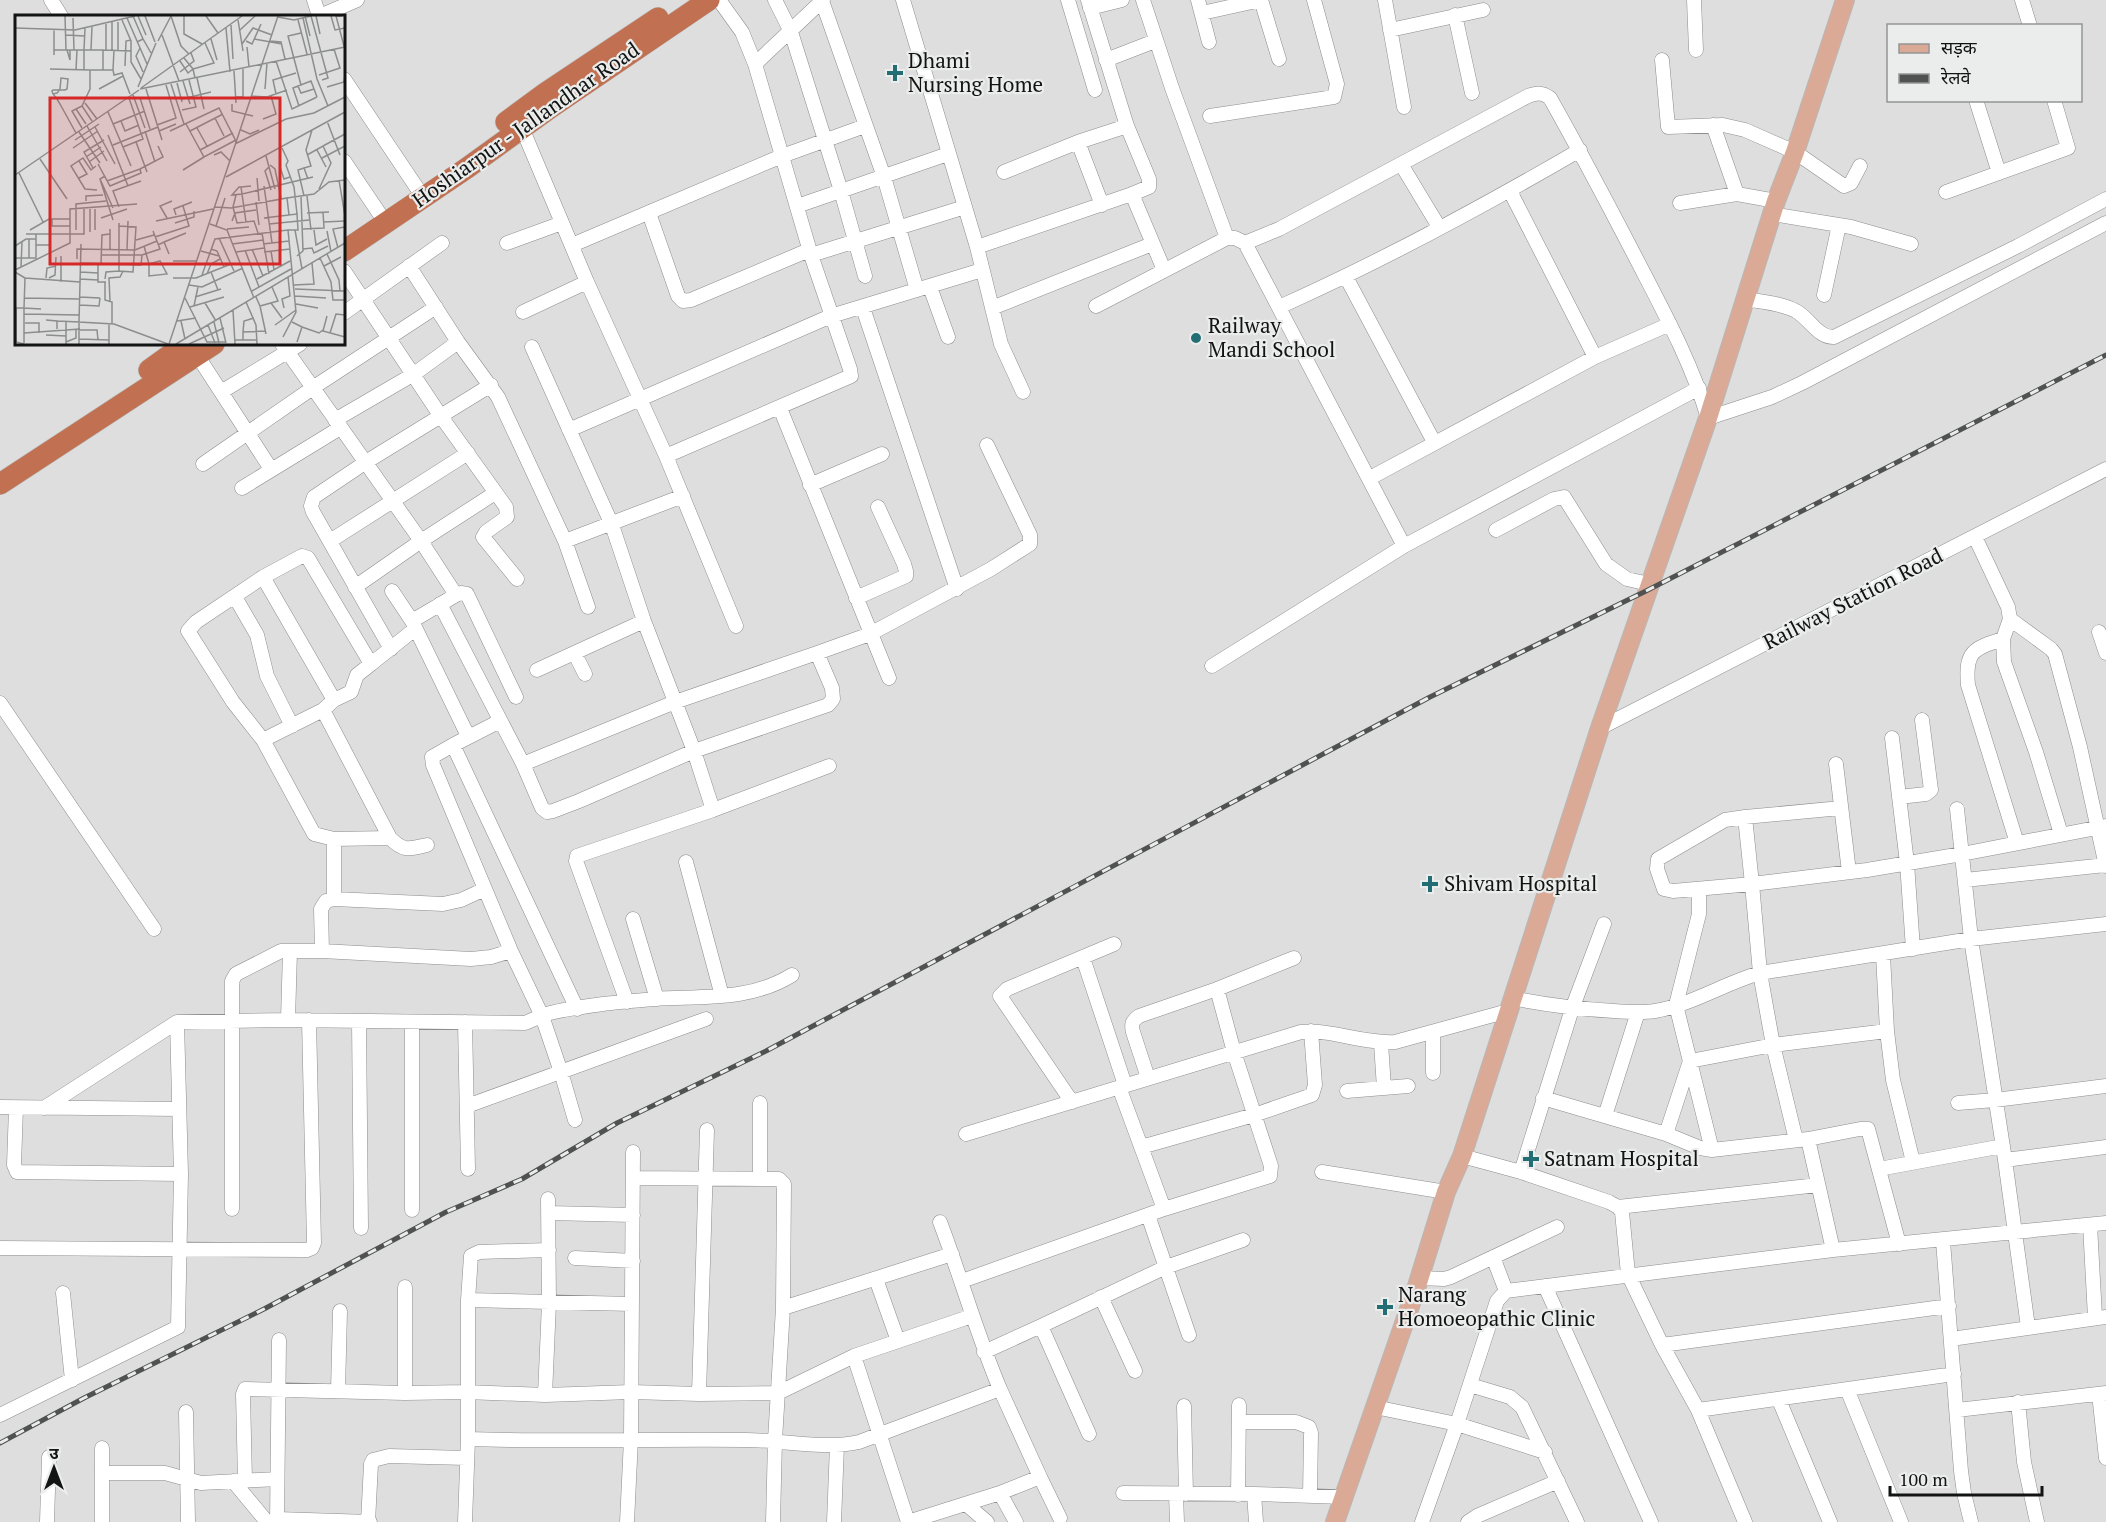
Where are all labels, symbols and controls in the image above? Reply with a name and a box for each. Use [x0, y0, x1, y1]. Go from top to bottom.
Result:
inset map [15, 15, 345, 345]
legend [1887, 24, 2082, 102]
street label: Hoshiarpur - Jallandhar Road [406, 35, 645, 213]
text: सड़क [1941, 35, 1978, 59]
place label: Dhami Nursing Home [908, 46, 1043, 98]
marker: Dhami Nursing Home [886, 64, 904, 82]
text: रेलवे [1940, 65, 1972, 89]
place label: Railway Mandi School [1208, 311, 1335, 363]
marker: Railway Mandi School [1189, 331, 1203, 345]
street label: Railway Station Road [1758, 541, 1947, 656]
place label: Shivam Hospital [1444, 869, 1597, 897]
marker: Shivam Hospital [1421, 875, 1439, 893]
place label: Satnam Hospital [1544, 1144, 1699, 1172]
marker: Satnam Hospital [1522, 1150, 1540, 1168]
place label: Narang Homoeopathic Clinic [1398, 1280, 1595, 1332]
marker: Narang Homoeopathic Clinic [1376, 1298, 1394, 1316]
north arrow [24, 1438, 84, 1498]
text: उ [49, 1442, 59, 1464]
scale bar [1890, 1459, 2042, 1497]
text: 100 m [1899, 1467, 1948, 1491]

